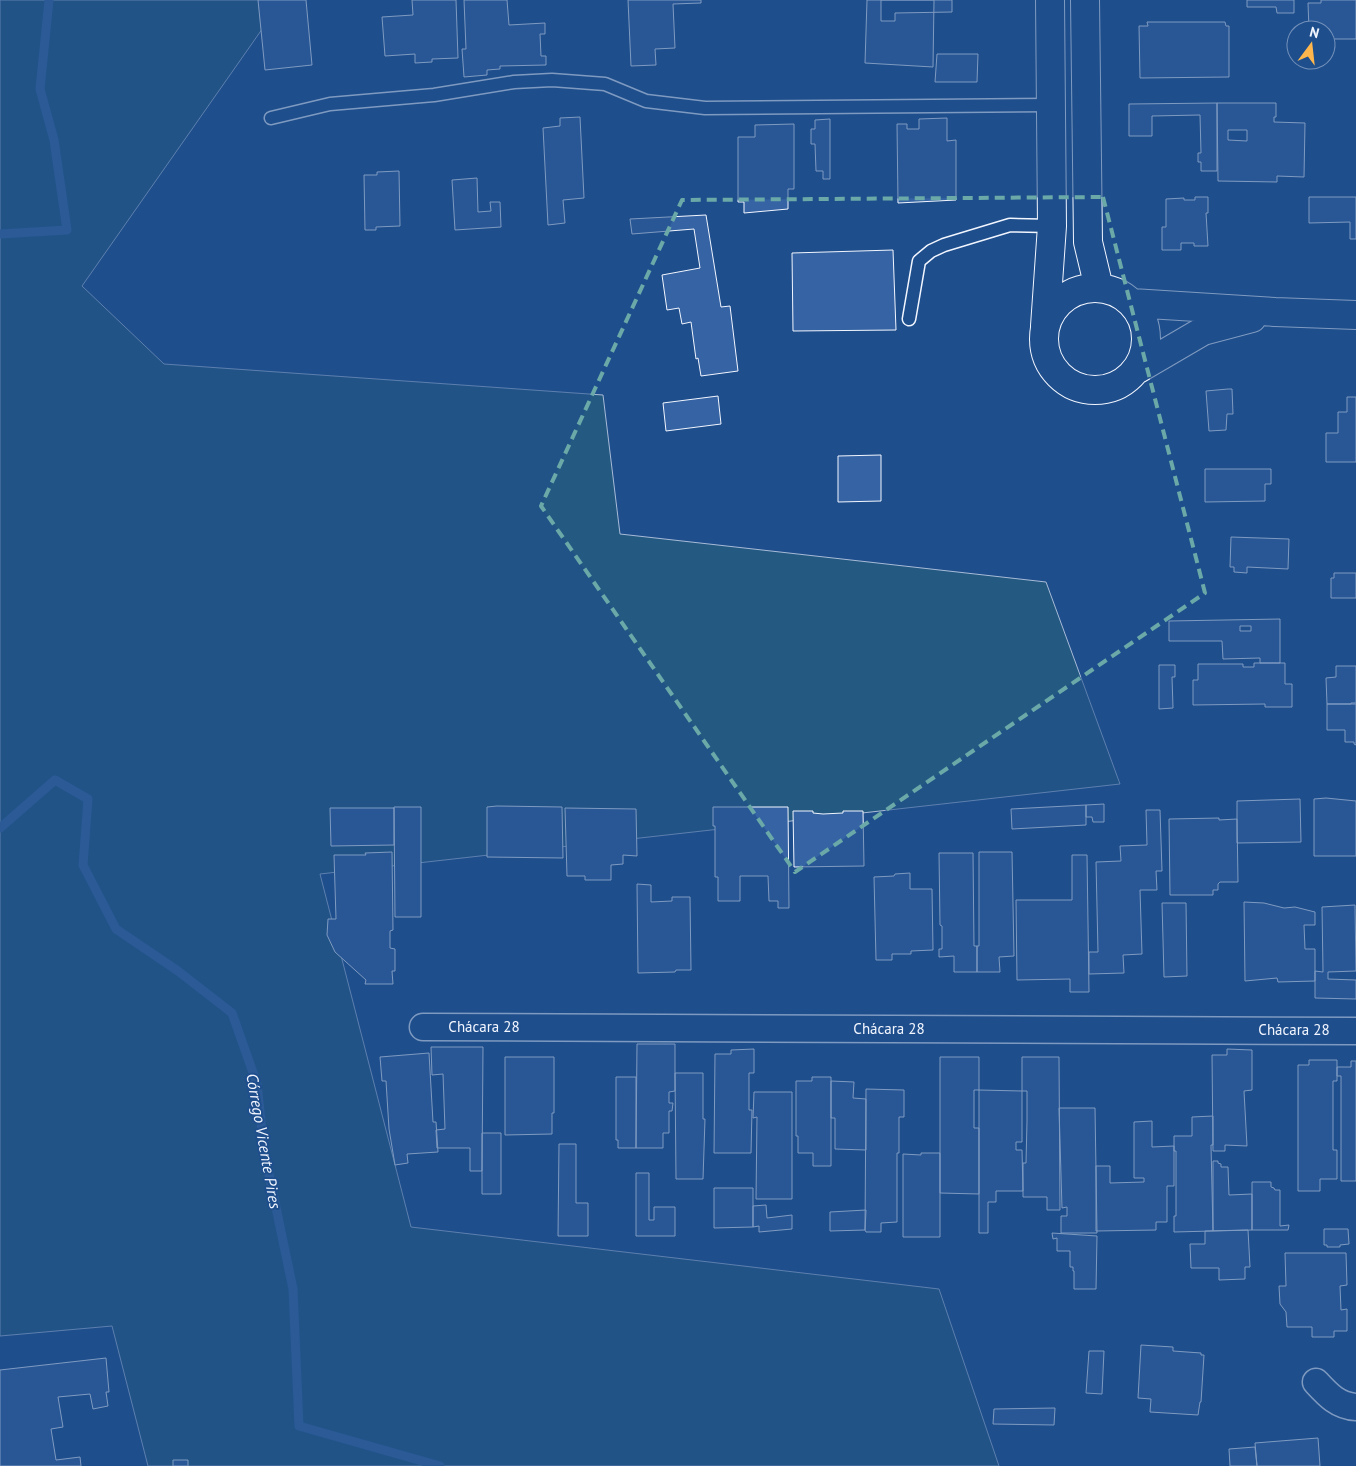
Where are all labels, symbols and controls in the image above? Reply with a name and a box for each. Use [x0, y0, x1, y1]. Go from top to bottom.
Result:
north arrow [1286, 20, 1336, 70]
text: N [1308, 23, 1321, 42]
street label: Chácara 28 [448, 1017, 520, 1036]
street label: Chácara 28 [853, 1019, 925, 1038]
street label: Chácara 28 [1258, 1020, 1330, 1039]
water label: Córrego Vicente Pires [242, 1072, 286, 1211]

